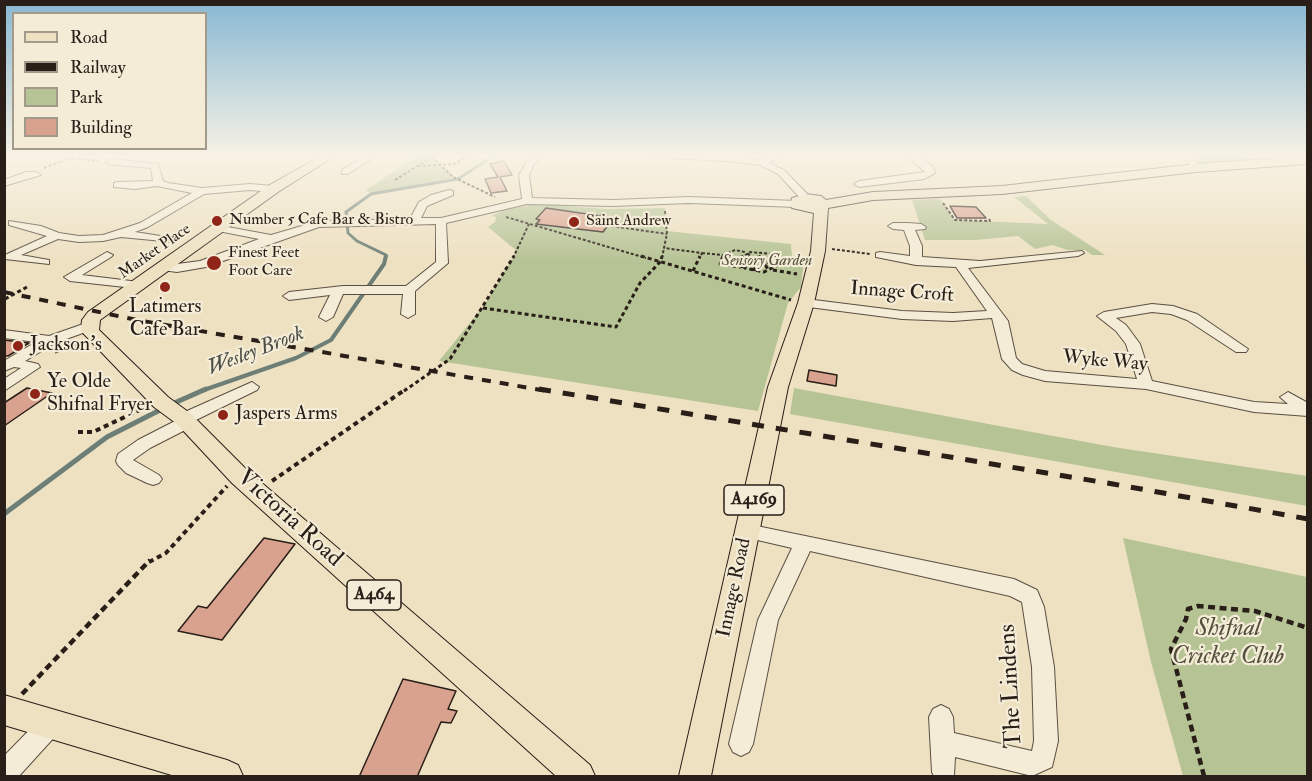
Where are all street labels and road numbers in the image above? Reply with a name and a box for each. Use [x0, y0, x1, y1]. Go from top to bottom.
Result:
street label: Market Place [115, 220, 195, 284]
street label: Innage Croft [849, 277, 955, 309]
street label: Wyke Way [1061, 346, 1149, 378]
street label: Victoria Road [230, 464, 348, 574]
road number: A4169 [724, 485, 784, 515]
street label: Innage Road [713, 536, 757, 640]
road number: A464 [347, 580, 401, 610]
street label: The Lindens [994, 623, 1030, 749]

